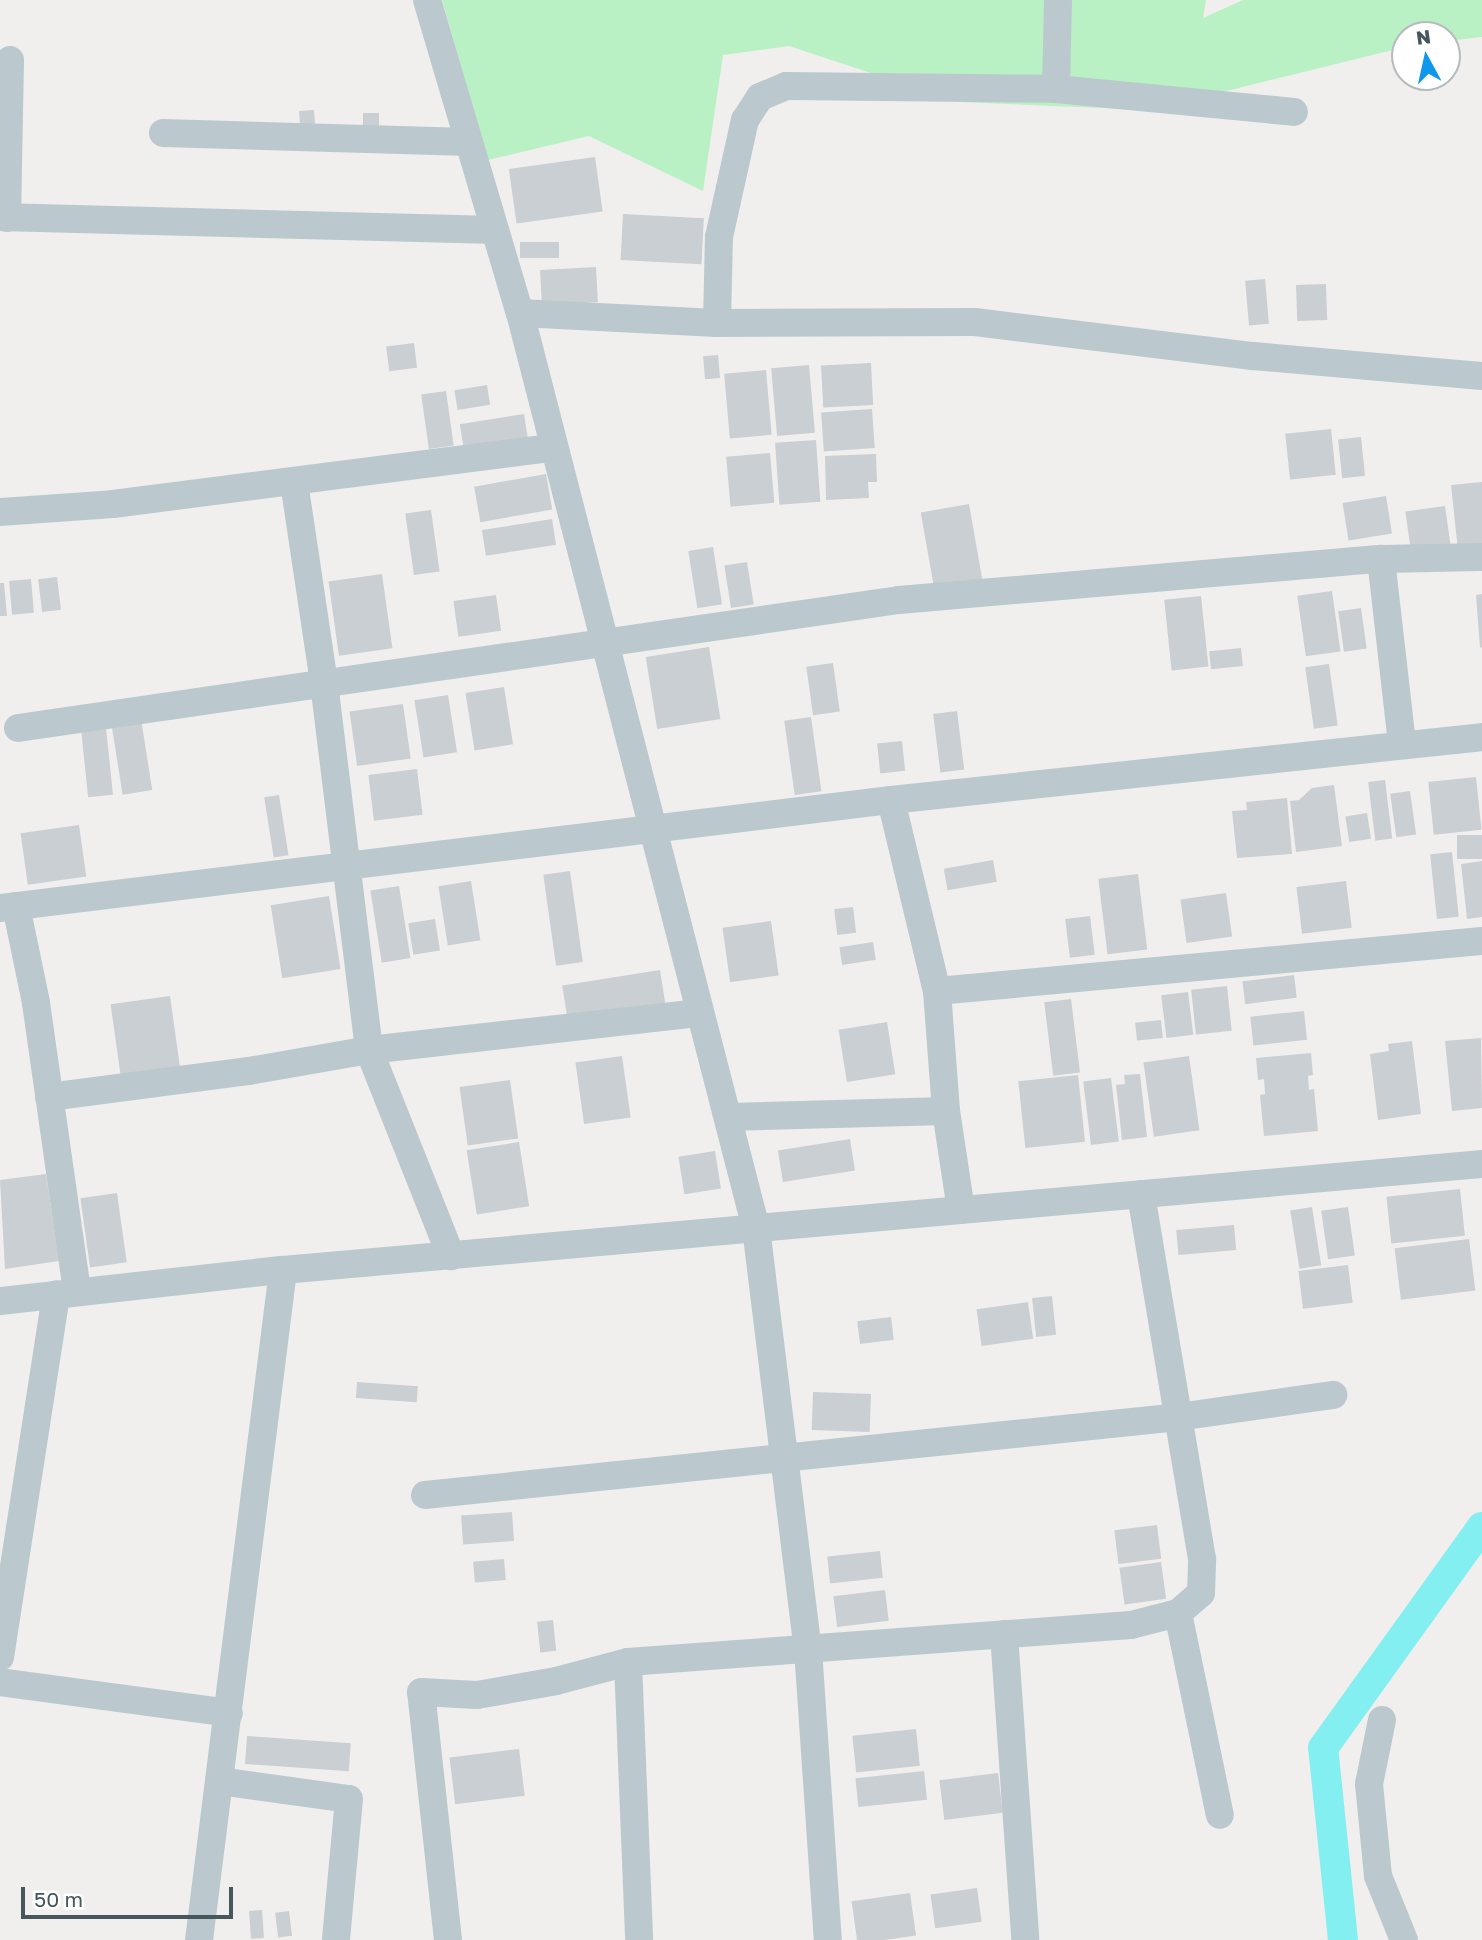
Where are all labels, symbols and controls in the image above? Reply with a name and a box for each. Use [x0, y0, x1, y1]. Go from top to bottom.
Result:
north arrow [1391, 21, 1461, 91]
text: N [1415, 24, 1432, 49]
scale bar [24, 1874, 236, 1918]
text: 50 m [34, 1886, 83, 1912]

